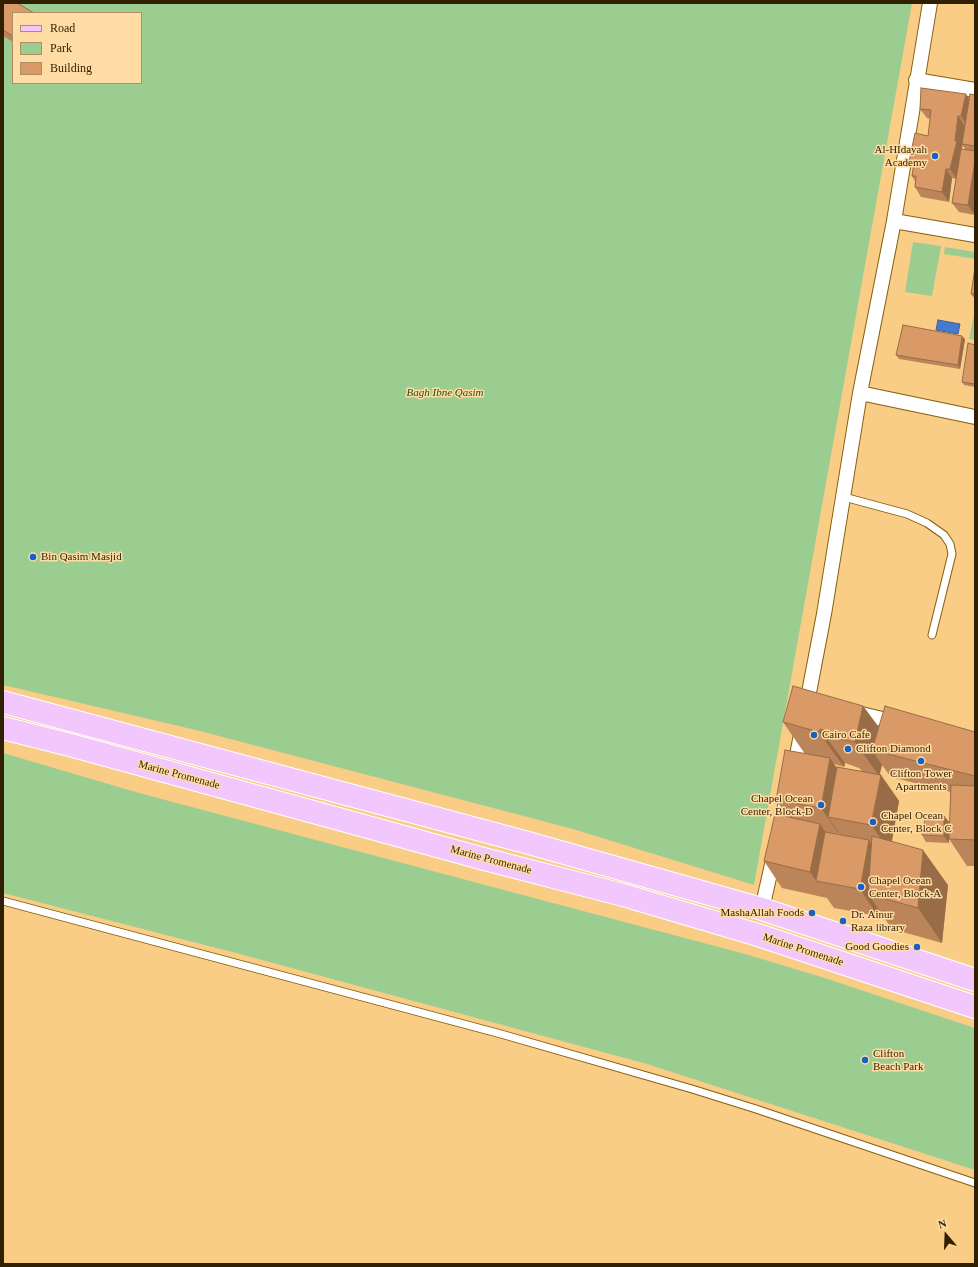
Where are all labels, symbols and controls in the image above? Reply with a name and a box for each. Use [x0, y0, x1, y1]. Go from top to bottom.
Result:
legend [12, 12, 142, 84]
text: Road [50, 21, 75, 35]
text: Park [50, 41, 72, 55]
text: Building [50, 61, 92, 75]
place label: Al-HIdayah Academy [875, 143, 927, 169]
marker: Al-HIdayah Academy [930, 151, 940, 161]
park label: Bagh Ibne Qasim [406, 386, 484, 400]
place label: Bin Qasim Masjid [41, 550, 121, 564]
marker: Bin Qasim Masjid [28, 552, 38, 562]
place label: Cairo Cafe [822, 728, 868, 742]
marker: Cairo Cafe [809, 730, 819, 740]
place label: Clifton Diamond [856, 742, 930, 756]
marker: Clifton Diamond [843, 744, 853, 754]
marker: Clifton Tower Apartments [916, 756, 926, 766]
street label: Marine Promenade [135, 757, 223, 793]
place label: Clifton Tower Apartments [890, 767, 952, 793]
place label: Chapel Ocean Center, Block-D [741, 792, 813, 818]
marker: Chapel Ocean Center, Block-D [816, 800, 826, 810]
place label: Chapel Ocean Center, Block C [881, 809, 949, 835]
marker: Chapel Ocean Center, Block C [868, 817, 878, 827]
street label: Marine Promenade [447, 842, 535, 878]
place label: Chapel Ocean Center, Block-A [869, 874, 940, 900]
marker: Chapel Ocean Center, Block-A [856, 882, 866, 892]
place label: MashaAllah Foods [719, 906, 804, 920]
marker: MashaAllah Foods [807, 908, 817, 918]
place label: Dr. Ainur Raza library [851, 908, 906, 934]
marker: Dr. Ainur Raza library [838, 916, 848, 926]
street label: Marine Promenade [759, 930, 847, 970]
place label: Good Goodies [845, 940, 909, 954]
marker: Good Goodies [912, 942, 922, 952]
place label: Clifton Beach Park [873, 1047, 925, 1073]
marker: Clifton Beach Park [860, 1055, 870, 1065]
north arrow [926, 1215, 966, 1255]
text: N [936, 1217, 948, 1231]

